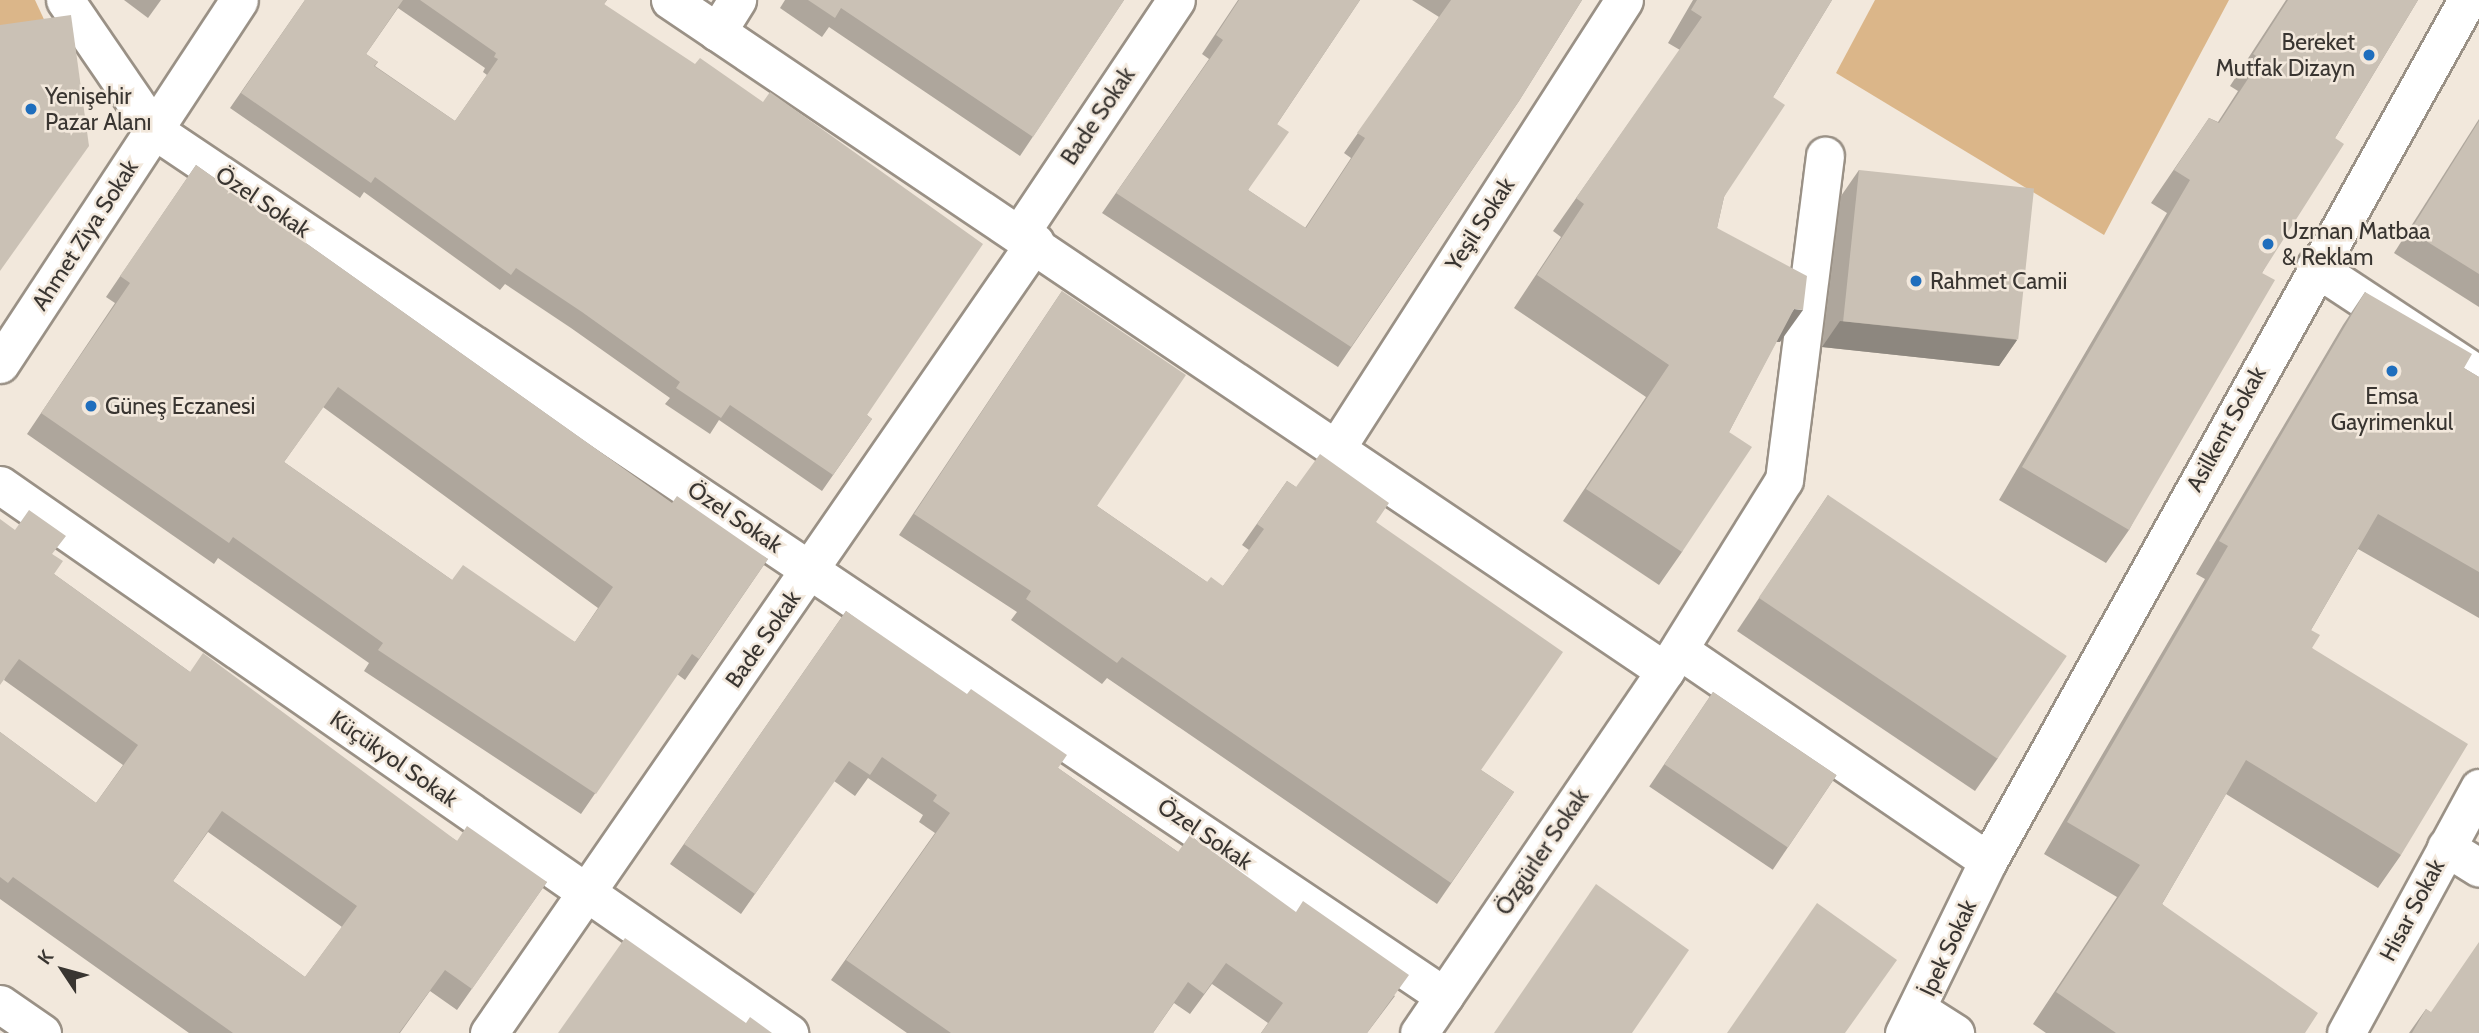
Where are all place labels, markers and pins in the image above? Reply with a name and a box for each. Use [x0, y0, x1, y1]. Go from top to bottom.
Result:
place label: Bereket Mutfak Dizayn [2215, 28, 2355, 82]
marker: Bereket Mutfak Dizayn [2361, 47, 2377, 63]
place label: Yenişehir Pazar Alanı [45, 82, 151, 136]
marker: Yenişehir Pazar Alanı [23, 101, 39, 117]
place label: Uzman Matbaa & Reklam [2282, 217, 2430, 271]
marker: Uzman Matbaa & Reklam [2260, 236, 2276, 252]
place label: Rahmet Camii [1930, 267, 2067, 295]
marker: Rahmet Camii [1908, 273, 1924, 289]
marker: Emsa Gayrimenkul [2384, 363, 2400, 379]
place label: Emsa Gayrimenkul [2331, 382, 2453, 436]
place label: Güneş Eczanesi [105, 392, 255, 420]
marker: Güneş Eczanesi [83, 398, 99, 414]

